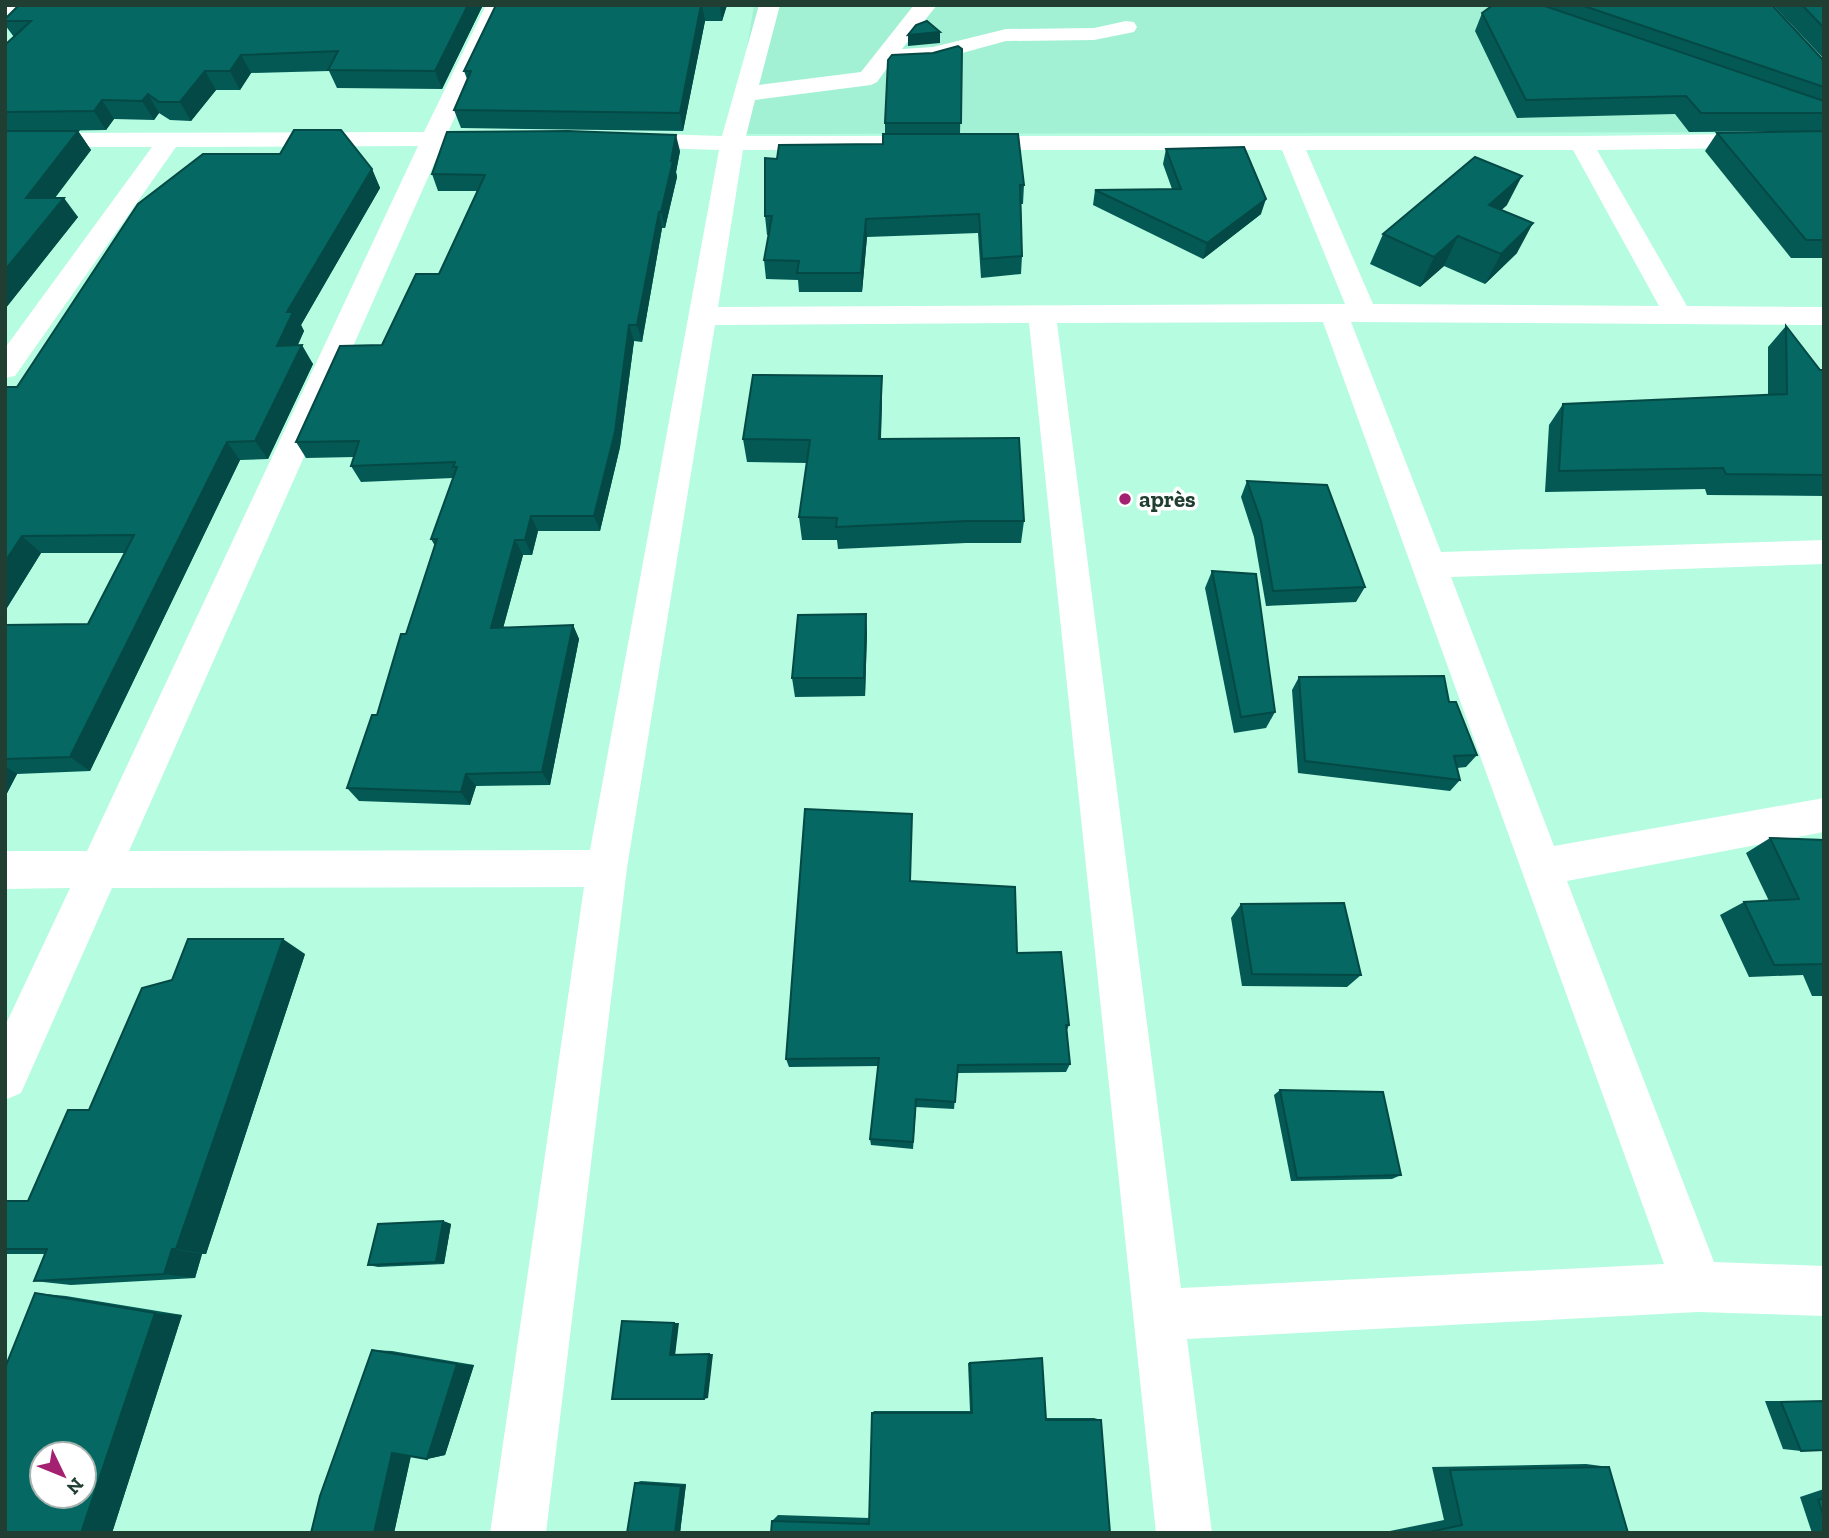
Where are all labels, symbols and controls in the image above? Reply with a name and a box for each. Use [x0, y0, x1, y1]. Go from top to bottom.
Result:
place label: après [1139, 485, 1196, 513]
marker: après [1117, 491, 1133, 507]
north arrow [28, 1440, 98, 1510]
text: N [62, 1473, 88, 1499]

